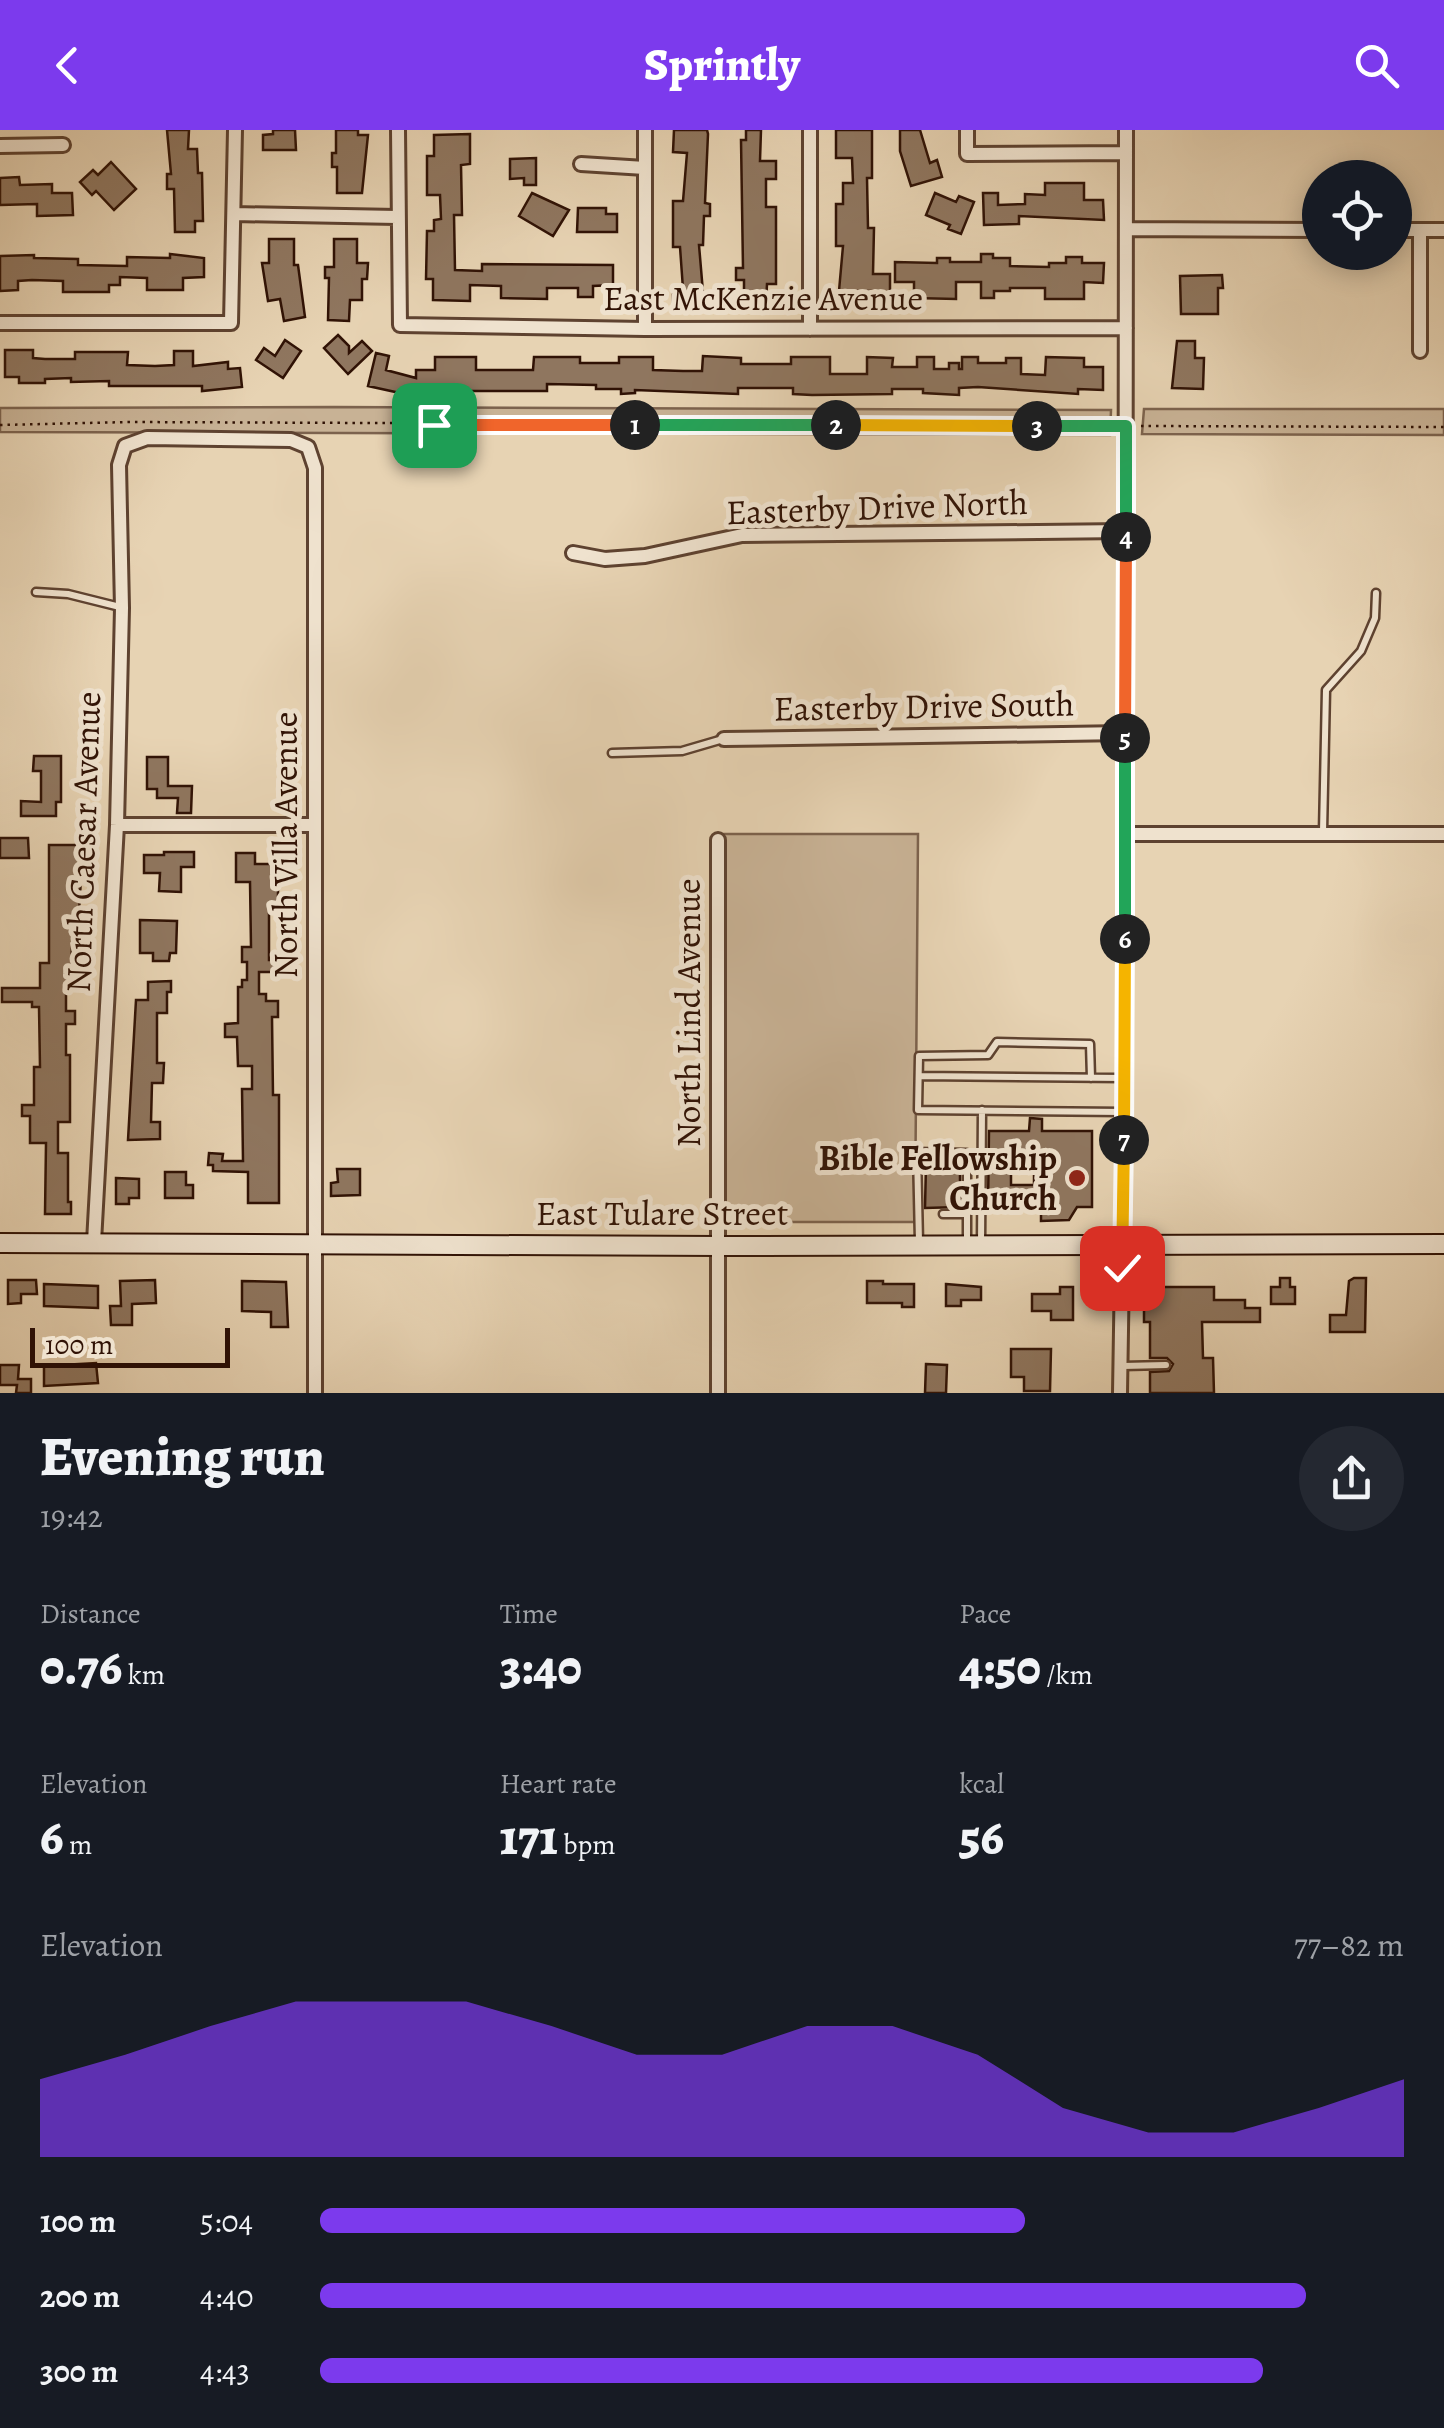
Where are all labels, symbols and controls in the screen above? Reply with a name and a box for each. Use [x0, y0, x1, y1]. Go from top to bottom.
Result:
text: Sprintly [644, 34, 800, 96]
icon: back [40, 38, 95, 93]
icon: search [1349, 38, 1404, 93]
map controls [1302, 160, 1412, 270]
button: locate [1302, 160, 1412, 270]
street label: East McKenzie Avenue [603, 274, 923, 322]
pin [392, 383, 477, 468]
icon: arrive [407, 398, 462, 453]
pin: 1 [610, 400, 660, 450]
pin: 2 [811, 400, 861, 450]
pin: 3 [1012, 401, 1062, 451]
text: 1 [630, 406, 640, 444]
text: 2 [829, 406, 843, 444]
text: 3 [1031, 407, 1043, 445]
street label: Easterby Drive North [725, 478, 1029, 536]
pin: 4 [1101, 512, 1151, 562]
text: 4 [1119, 518, 1133, 556]
street label: Easterby Drive South [773, 679, 1075, 733]
street label: North Caesar Avenue [54, 691, 112, 993]
street label: North Villa Avenue [261, 712, 309, 978]
pin: 5 [1100, 713, 1150, 763]
text: 5 [1119, 719, 1131, 757]
street label: North Lind Avenue [664, 878, 712, 1148]
pin: 6 [1100, 914, 1150, 964]
text: 6 [1118, 920, 1132, 958]
pin: 7 [1099, 1115, 1149, 1165]
text: 7 [1118, 1121, 1130, 1159]
place label: Bible Fellowship Church [819, 1134, 1057, 1222]
marker: Bible Fellowship Church [1066, 1167, 1088, 1189]
street label: East Tulare Street [536, 1189, 788, 1237]
pin [1080, 1226, 1165, 1311]
icon: check [1095, 1241, 1150, 1296]
scale bar [30, 1323, 230, 1368]
text: 100 m [45, 1326, 113, 1364]
text: Evening run [40, 1419, 325, 1494]
button: share [1299, 1426, 1404, 1531]
text: 19:42 [40, 1494, 103, 1538]
text: Distance [40, 1595, 140, 1633]
text: Time [500, 1595, 558, 1633]
text: Pace [959, 1595, 1011, 1633]
text: 0.76 [40, 1633, 122, 1701]
text: 3:40 [500, 1633, 582, 1701]
text: 4:50 [959, 1633, 1041, 1701]
text: km [122, 1656, 165, 1694]
text: /km [1041, 1656, 1093, 1694]
text: Elevation [40, 1765, 147, 1803]
text: Heart rate [500, 1765, 617, 1803]
text: kcal [959, 1765, 1004, 1803]
text: 6 [40, 1803, 64, 1871]
text: 171 [500, 1803, 558, 1871]
text: 56 [959, 1803, 1004, 1871]
text: m [64, 1826, 92, 1864]
text: bpm [558, 1826, 616, 1864]
text: Elevation [40, 1923, 163, 1967]
text: 77–82 m [1294, 1923, 1404, 1967]
text: 100 m [40, 2199, 116, 2243]
text: 5:04 [200, 2199, 253, 2243]
text: 200 m [40, 2274, 120, 2318]
text: 4:40 [200, 2274, 254, 2318]
text: 300 m [40, 2349, 118, 2393]
text: 4:43 [200, 2349, 250, 2393]

